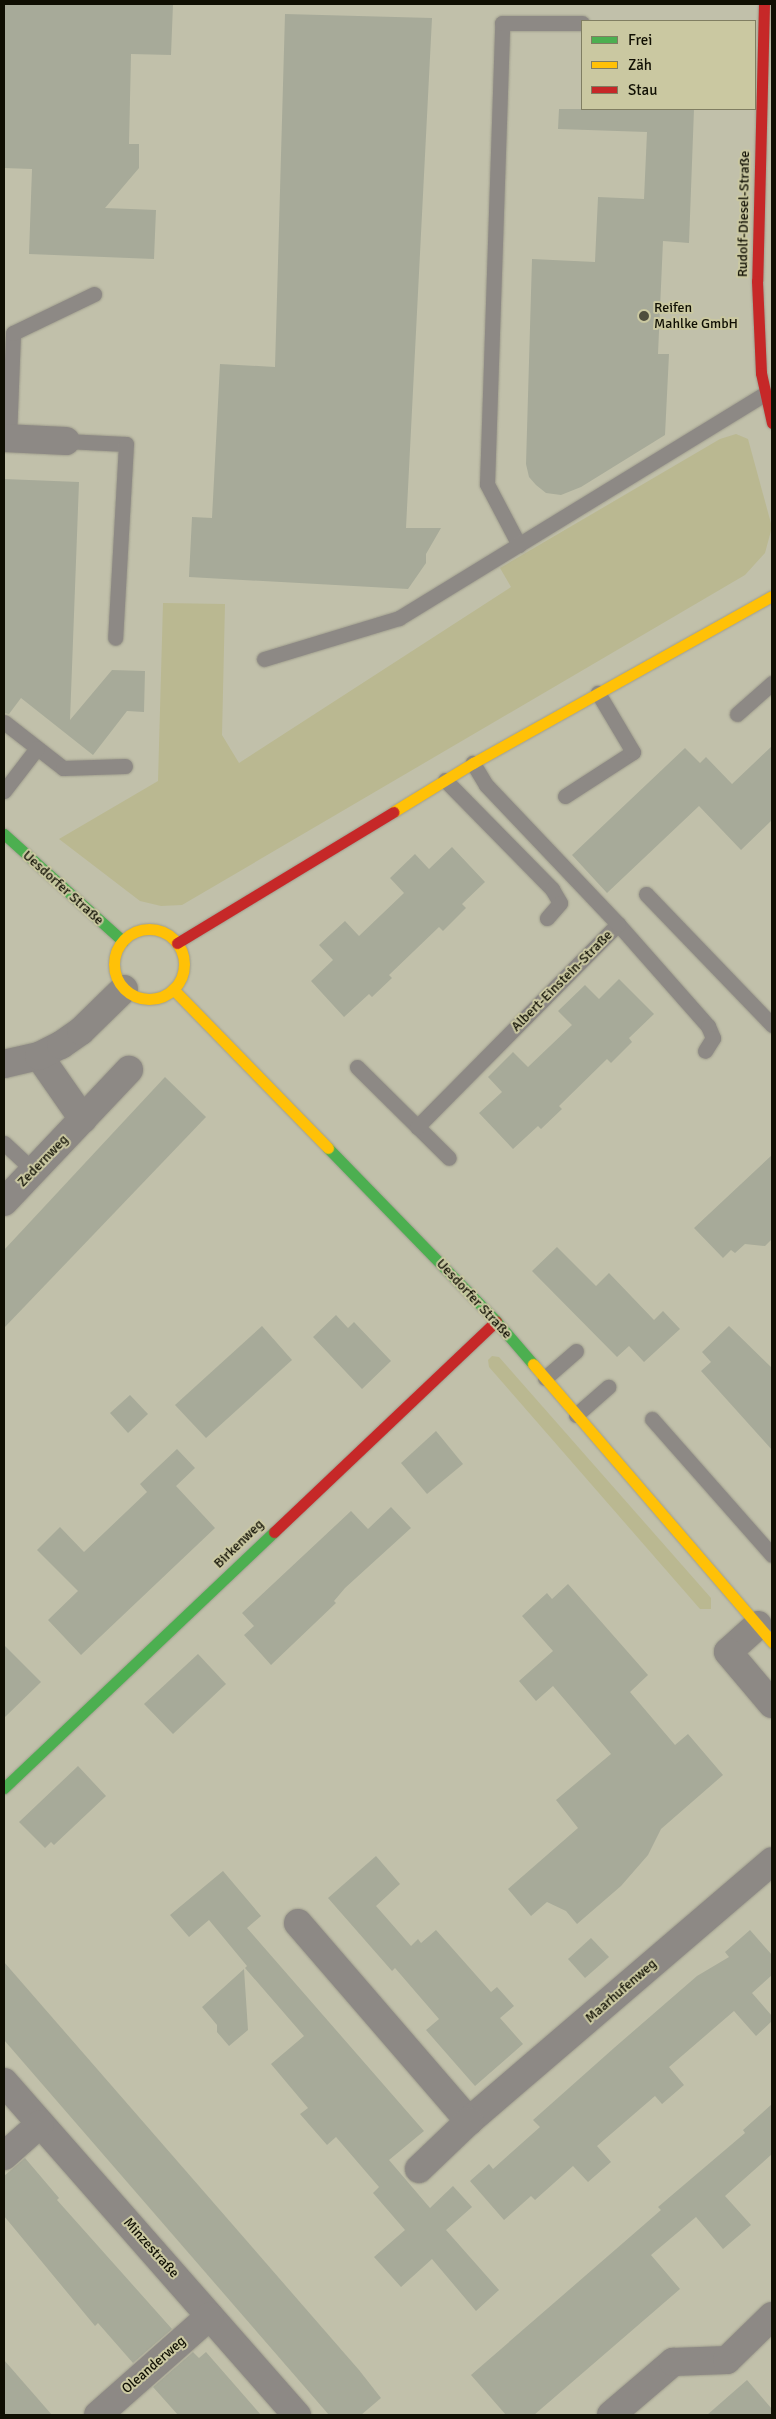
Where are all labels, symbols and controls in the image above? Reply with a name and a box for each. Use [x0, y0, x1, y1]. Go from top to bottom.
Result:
legend [581, 20, 756, 110]
text: Frei [628, 31, 652, 49]
text: Zäh [628, 56, 652, 74]
text: Stau [628, 81, 657, 99]
street label: Rudolf-Diesel-Straße [734, 151, 754, 277]
place label: Reifen Mahlke GmbH [654, 300, 738, 332]
marker: Reifen Mahlke GmbH [638, 310, 650, 322]
street label: Uesdorfer Straße [19, 847, 107, 929]
street label: Albert-Einstein-Straße [508, 927, 616, 1035]
street label: Zedernweg [14, 1131, 72, 1191]
street label: Uesdorfer Straße [433, 1256, 515, 1342]
street label: Birkenweg [211, 1516, 267, 1572]
street label: Maarhufenweg [582, 1955, 660, 2027]
street label: Minzestraße [120, 2215, 182, 2281]
street label: Oleanderweg [119, 2333, 189, 2397]

